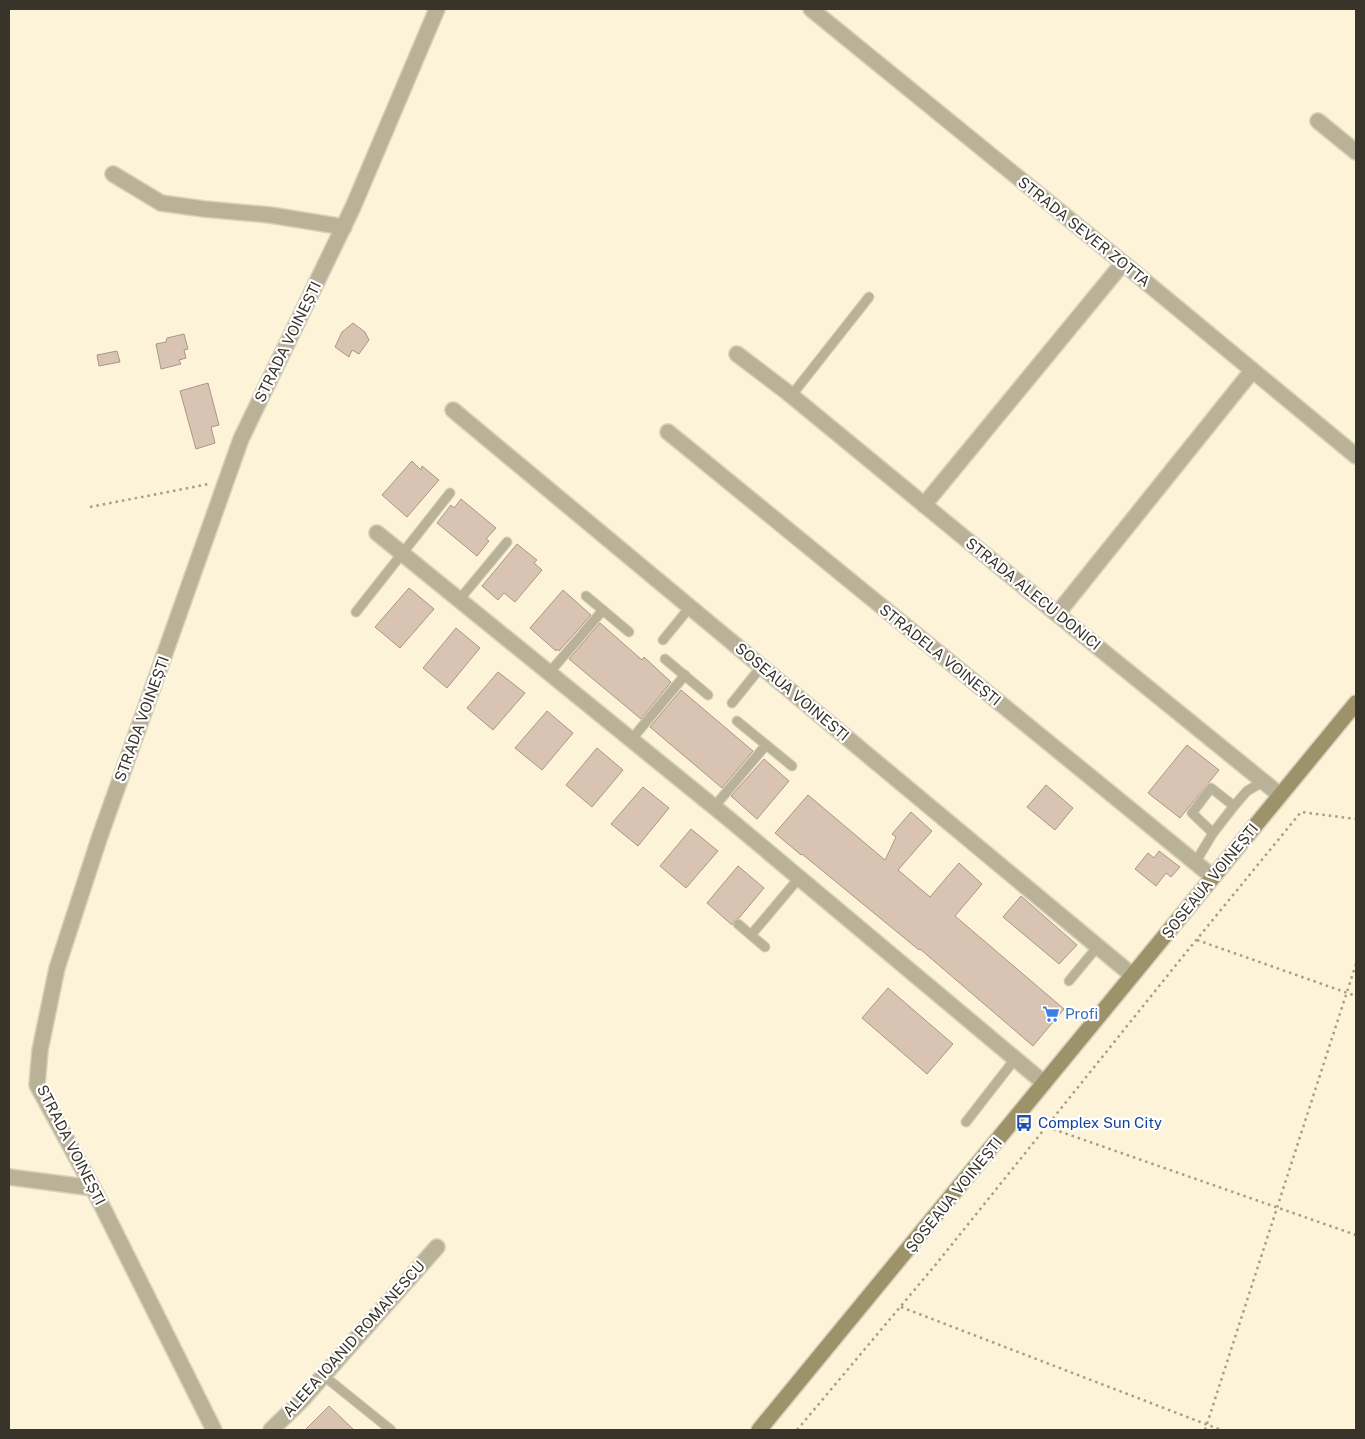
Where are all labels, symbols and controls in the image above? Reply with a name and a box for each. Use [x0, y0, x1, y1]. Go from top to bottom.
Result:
street label: STRADA SEVER ZOTTA [1015, 173, 1154, 290]
street label: STRADA VOINEȘTI [251, 279, 324, 405]
street label: STRADA ALECU DONICI [963, 534, 1104, 653]
street label: STRADELA VOINEȘTI [876, 601, 1004, 709]
street label: SOSEAUA VOINESTI [732, 639, 852, 744]
street label: STRADA VOINEȘTI [111, 654, 172, 784]
street label: ȘOSEAUA VOINEȘTI [1158, 820, 1261, 942]
supermarket icon: Profi [1041, 1004, 1061, 1024]
place label: Profi [1065, 1005, 1098, 1022]
street label: STRADA VOINEȘTI [34, 1082, 109, 1208]
bus stop icon: Complex Sun City [1014, 1113, 1034, 1133]
place label: Complex Sun City [1038, 1114, 1162, 1131]
street label: ȘOSEAUA VOINEȘTI [902, 1134, 1005, 1256]
street label: ALEEA IOANID ROMANESCU [279, 1257, 428, 1420]

